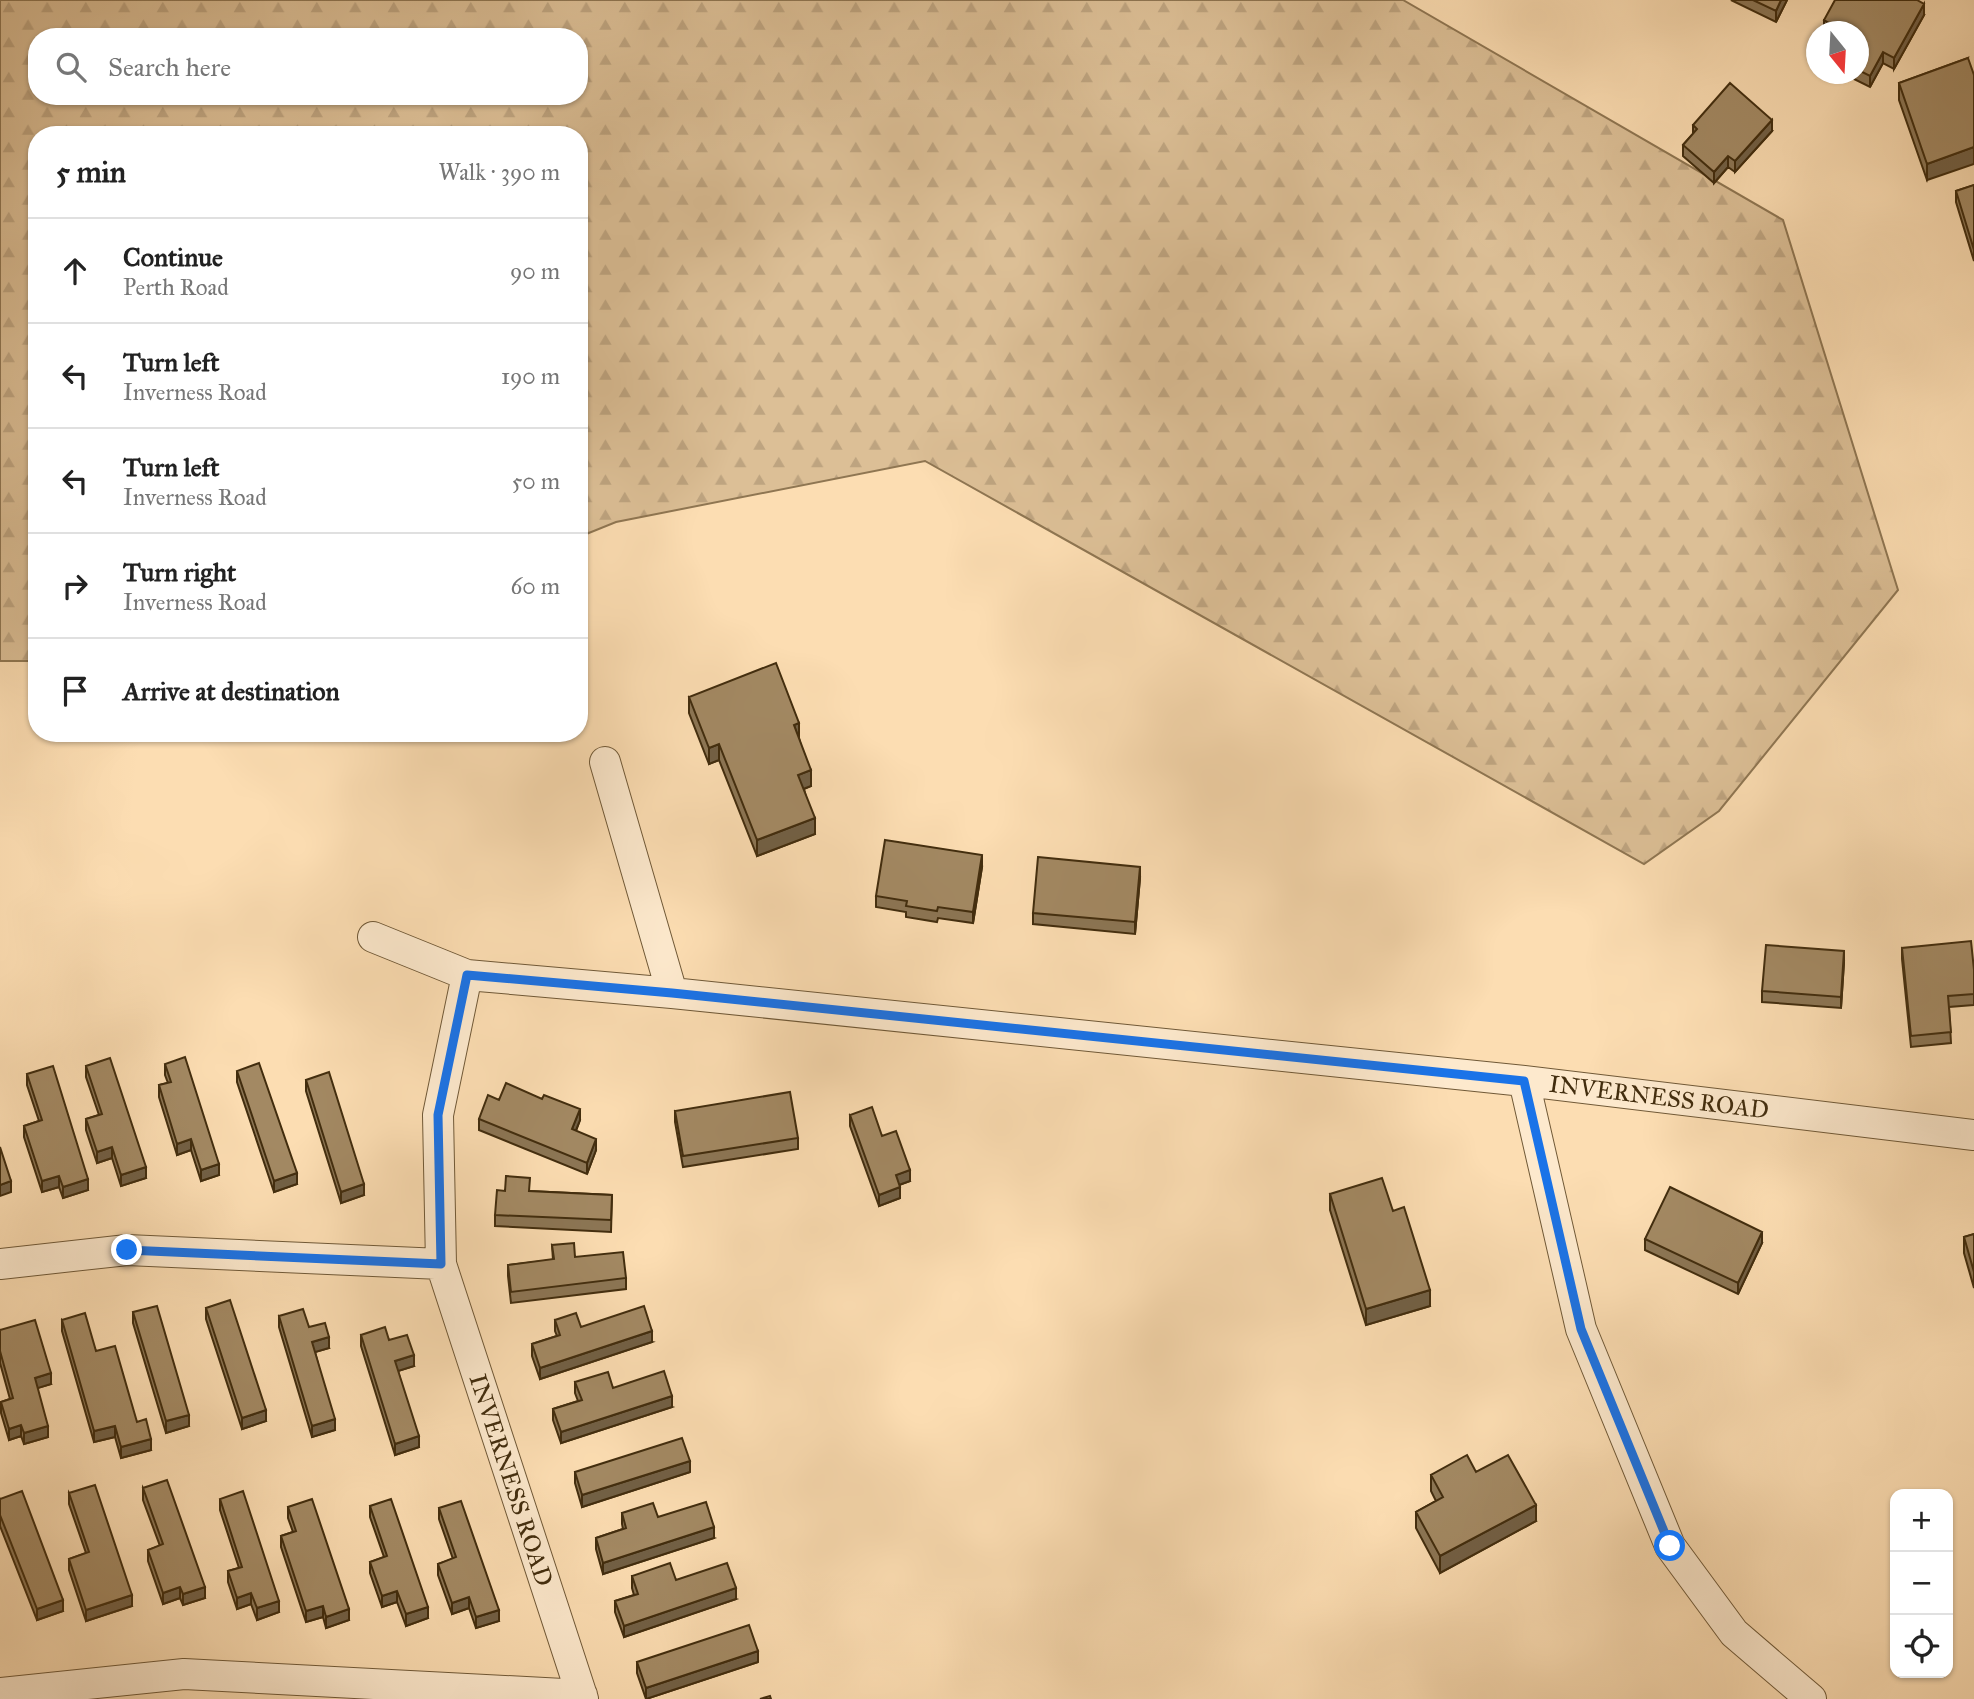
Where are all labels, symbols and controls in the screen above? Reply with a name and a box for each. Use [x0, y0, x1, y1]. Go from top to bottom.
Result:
north arrow [1806, 21, 1869, 84]
search box [28, 28, 588, 105]
icon: search [52, 48, 90, 86]
text: Search here [108, 51, 231, 83]
text: 5 min [56, 154, 126, 190]
text: Walk · 390 m [439, 158, 560, 186]
text: Continue [123, 241, 223, 273]
icon: ahead [56, 252, 94, 290]
text: 90 m [510, 257, 560, 285]
text: Perth Road [123, 273, 229, 301]
text: Turn left [123, 346, 219, 378]
icon: left [56, 357, 94, 395]
text: 190 m [501, 362, 560, 390]
text: Inverness Road [123, 378, 267, 406]
text: Turn left [123, 451, 219, 483]
icon: left [56, 462, 94, 500]
text: 50 m [512, 467, 560, 495]
text: Inverness Road [123, 483, 267, 511]
text: Turn right [123, 556, 236, 588]
icon: right [56, 567, 94, 605]
text: 60 m [511, 572, 560, 600]
text: Inverness Road [123, 588, 267, 616]
icon: arrive [56, 672, 94, 710]
text: Arrive at destination [123, 675, 340, 707]
street label: INVERNESS ROAD [1547, 1069, 1771, 1125]
route end [111, 1234, 142, 1265]
street label: INVERNESS ROAD [463, 1370, 559, 1590]
map controls [1890, 1489, 1953, 1678]
button: + [1890, 1489, 1953, 1552]
route start [1654, 1530, 1685, 1561]
button: − [1890, 1552, 1953, 1615]
button: locate [1890, 1615, 1953, 1678]

